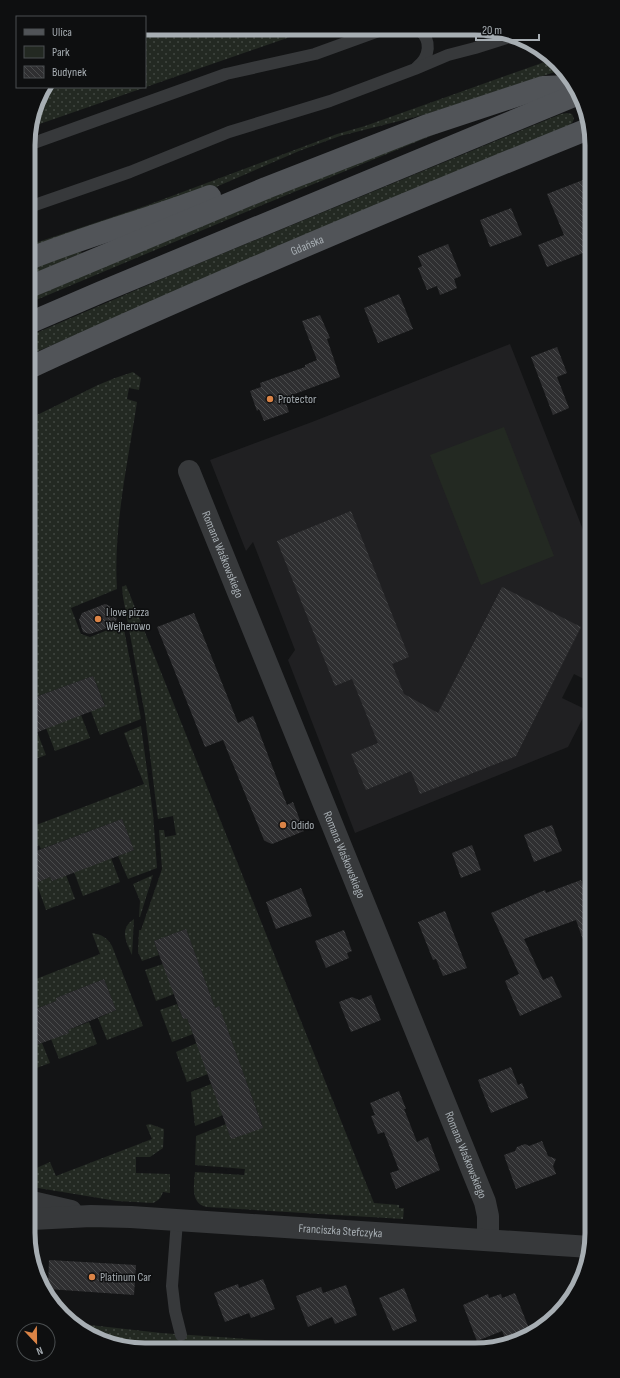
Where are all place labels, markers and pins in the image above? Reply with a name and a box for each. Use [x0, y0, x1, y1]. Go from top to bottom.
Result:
place label: Protector [278, 392, 317, 407]
marker: Protector [265, 394, 275, 404]
place label: I love pizza Wejherowo [106, 605, 150, 634]
marker: I love pizza Wejherowo [93, 614, 103, 624]
place label: Odido [291, 818, 314, 833]
marker: Odido [278, 820, 288, 830]
place label: Platinum Car [100, 1270, 152, 1285]
marker: Platinum Car [87, 1272, 97, 1282]

